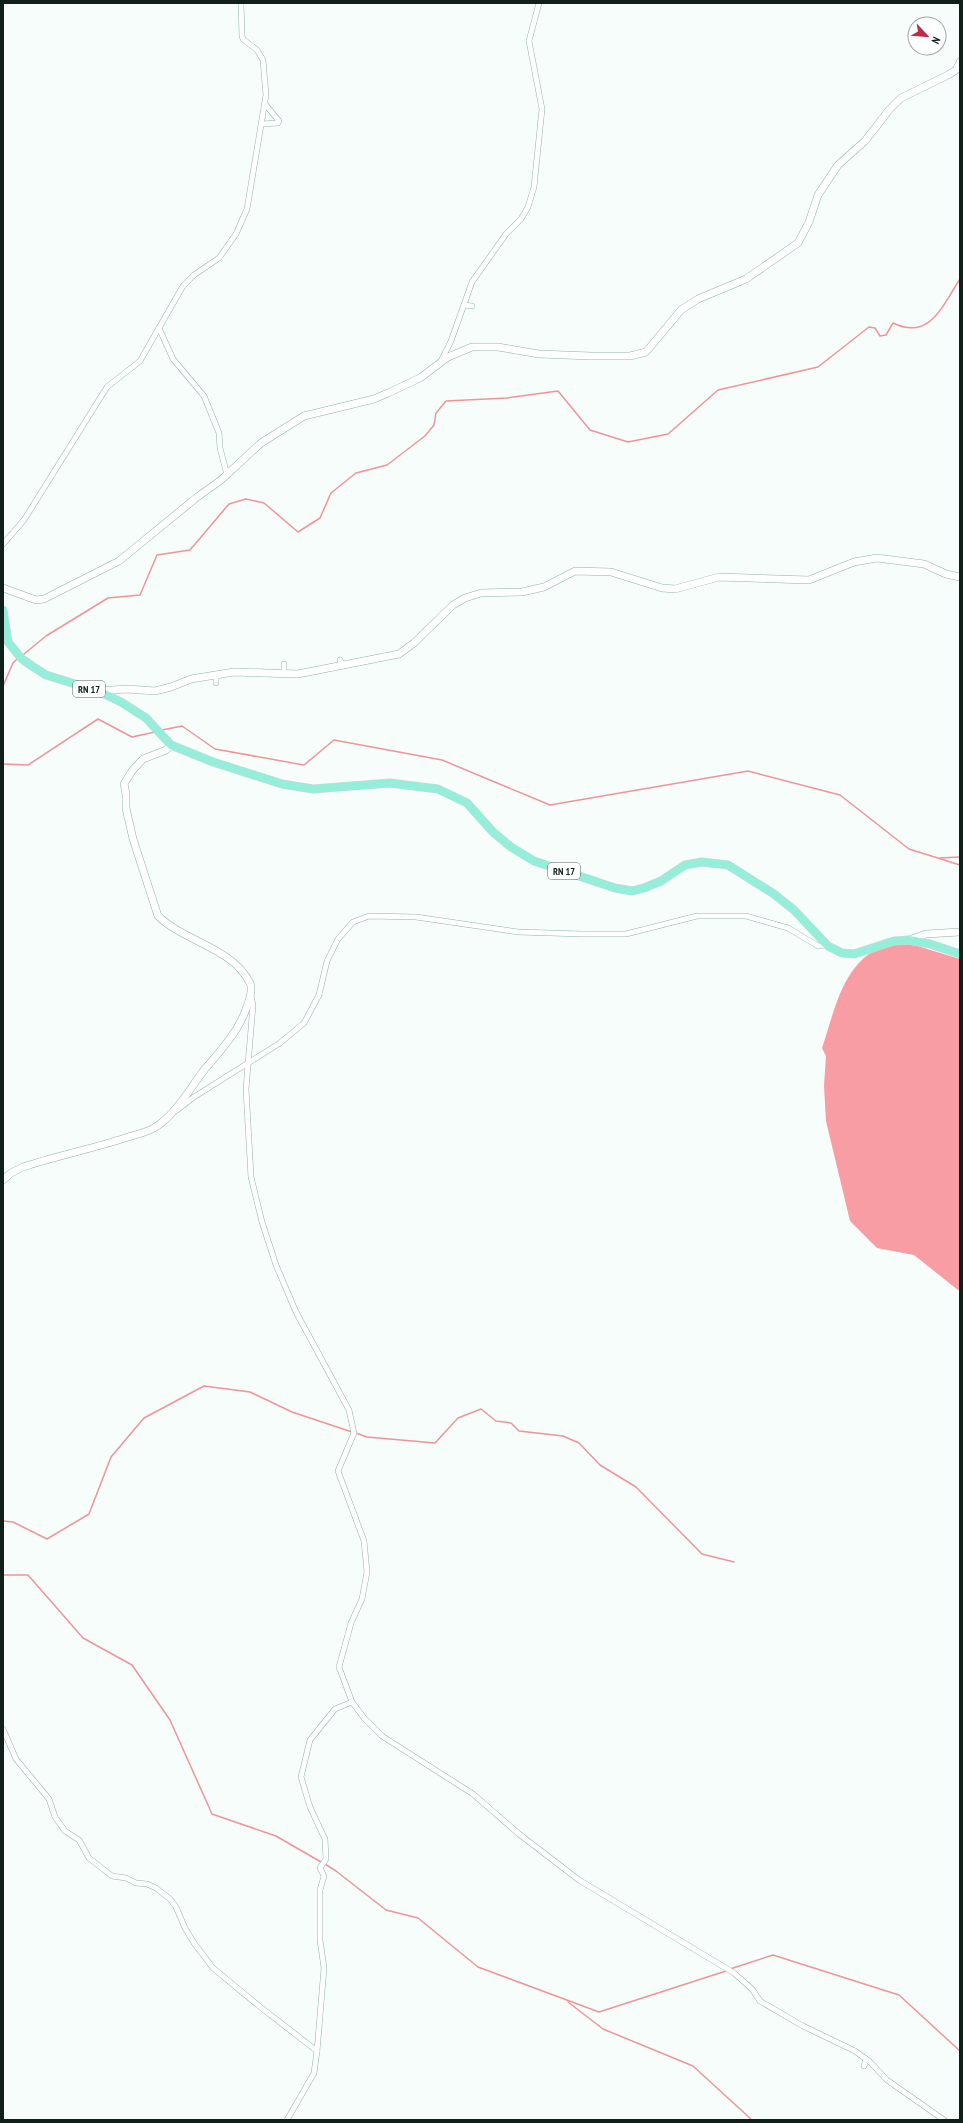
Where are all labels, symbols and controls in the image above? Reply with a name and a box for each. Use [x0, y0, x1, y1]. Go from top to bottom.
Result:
north arrow [907, 16, 947, 56]
text: N [928, 35, 944, 46]
road number: RN 17 [73, 681, 105, 697]
road number: RN 17 [548, 863, 580, 879]

